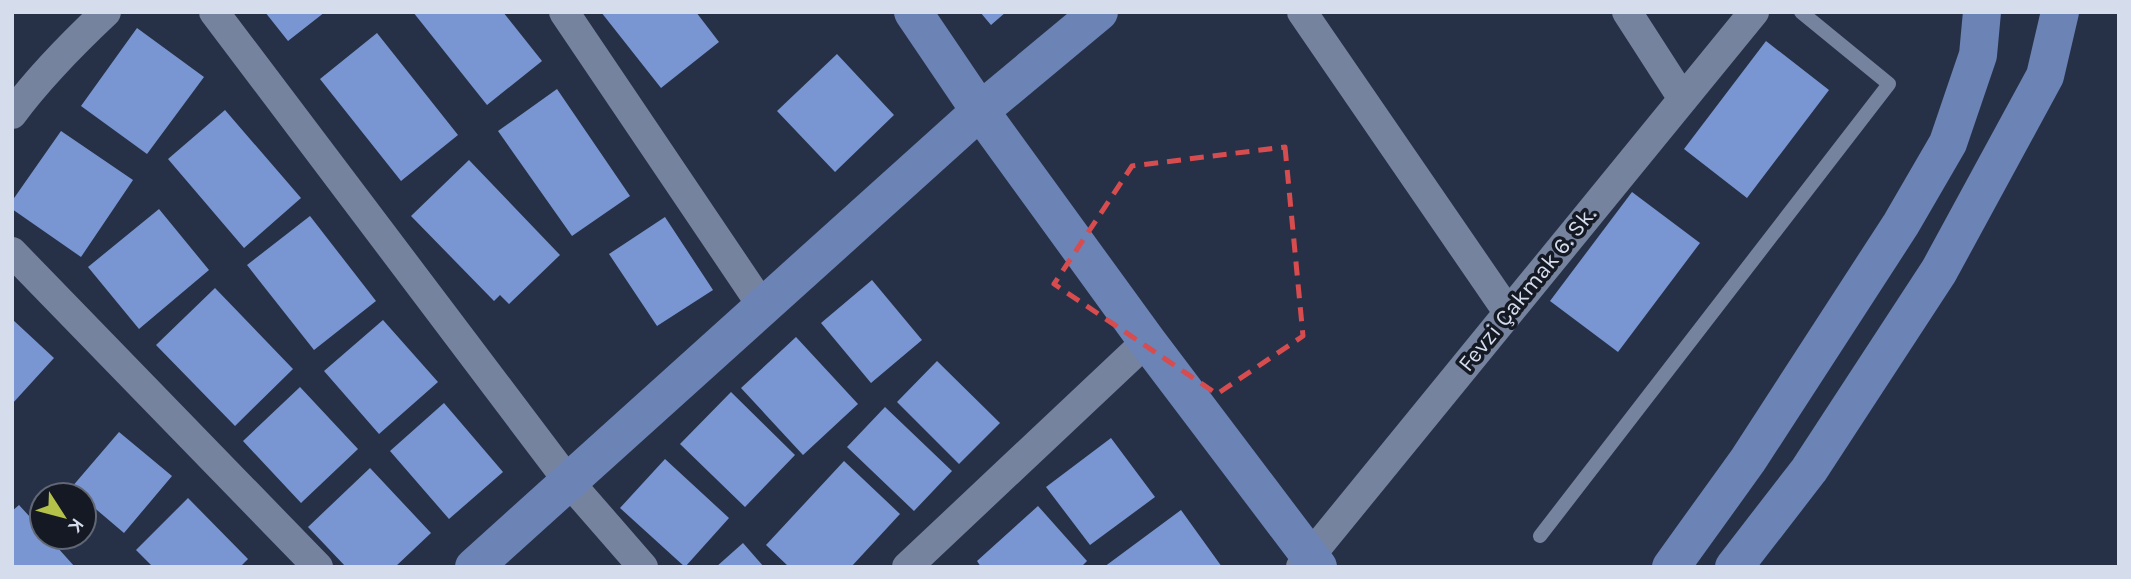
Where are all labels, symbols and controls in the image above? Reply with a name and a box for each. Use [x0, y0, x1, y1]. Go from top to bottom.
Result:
street label: Fevzi Çakmak 6. Sk. [1452, 201, 1602, 377]
north arrow [28, 481, 98, 551]
text: K [63, 514, 88, 537]

